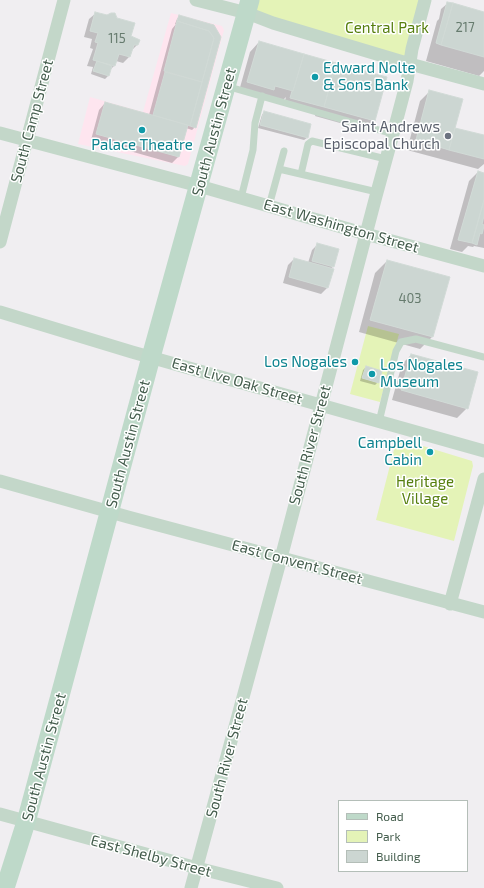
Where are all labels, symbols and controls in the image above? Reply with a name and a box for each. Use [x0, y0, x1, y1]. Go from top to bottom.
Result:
park label: Central Park [345, 19, 429, 37]
house number: 217 [455, 20, 475, 36]
house number: 115 [108, 31, 126, 47]
street label: South Camp Street [7, 57, 57, 185]
place label: Edward Nolte & Sons Bank [323, 59, 416, 94]
street label: South Austin Street [188, 66, 240, 198]
marker: Edward Nolte & Sons Bank [310, 72, 320, 82]
place label: Saint Andrews Episcopal Church [323, 118, 440, 153]
marker: Palace Theatre [137, 125, 147, 135]
marker: Saint Andrews Episcopal Church [443, 131, 453, 141]
place label: Palace Theatre [91, 136, 193, 154]
street label: East Washington Street [261, 195, 421, 257]
house number: 403 [398, 291, 422, 307]
place label: Los Nogales [264, 353, 347, 371]
street label: East Live Oak Street [170, 354, 304, 408]
place label: Los Nogales Museum [380, 356, 463, 391]
marker: Los Nogales [350, 357, 360, 367]
marker: Los Nogales Museum [367, 369, 377, 379]
street label: South Austin Street [102, 378, 154, 510]
street label: South River Street [285, 383, 335, 507]
place label: Campbell Cabin [358, 434, 422, 469]
marker: Campbell Cabin [425, 447, 435, 457]
park label: Heritage Village [396, 473, 454, 508]
street label: East Convent Street [230, 536, 364, 588]
street label: South Austin Street [18, 691, 70, 823]
street label: South River Street [202, 696, 252, 820]
legend [338, 800, 468, 872]
text: Road [376, 809, 404, 823]
text: Park [376, 829, 401, 843]
street label: East Shelby Street [89, 831, 213, 881]
text: Building [376, 849, 420, 863]

